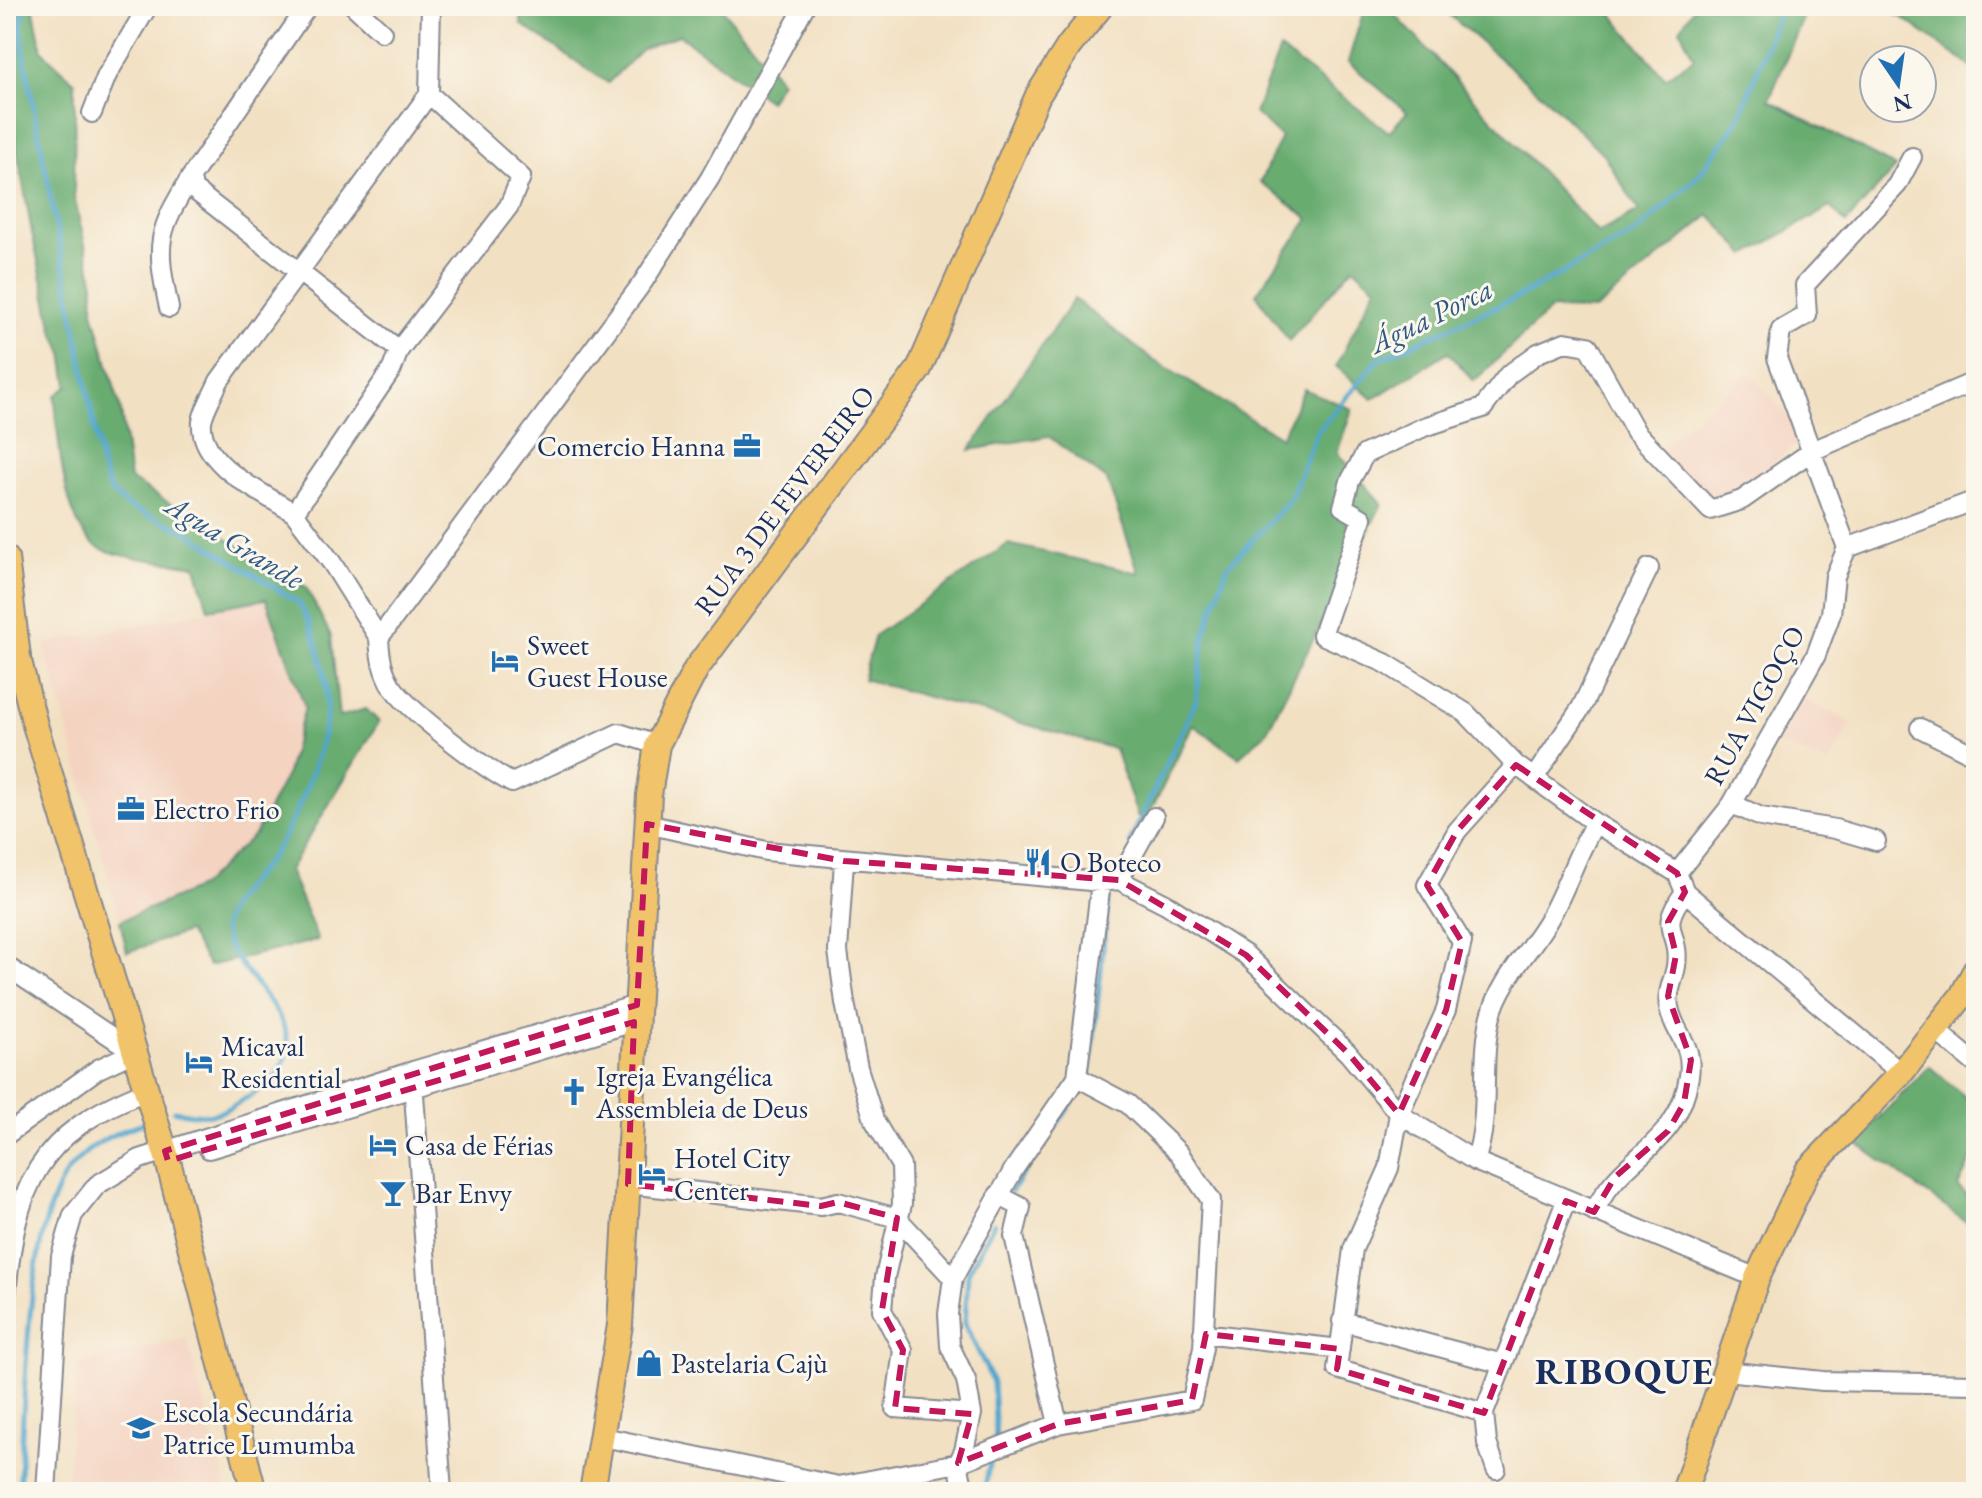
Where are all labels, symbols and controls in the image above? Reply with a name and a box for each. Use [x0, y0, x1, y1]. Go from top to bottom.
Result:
north arrow [1858, 44, 1938, 124]
text: N [1890, 87, 1914, 119]
water label: Água Porca [1361, 269, 1499, 363]
street label: RUA 3 DE FEVEREIRO [686, 378, 882, 622]
place label: Comercio Hanna [537, 428, 726, 464]
office icon: Comercio Hanna [732, 431, 762, 461]
water label: Agua Grande [157, 484, 312, 598]
street label: RUA VIGOÇO [1695, 619, 1813, 791]
place label: Sweet Guest House [527, 627, 668, 695]
hotel icon: Sweet Guest House [490, 646, 520, 676]
place label: Electro Frio [153, 791, 280, 827]
office icon: Electro Frio [116, 794, 146, 824]
place label: O Boteco [1060, 844, 1161, 880]
restaurant icon: O Boteco [1023, 847, 1053, 877]
place label: Micaval Residential [221, 1028, 341, 1096]
hotel icon: Micaval Residential [184, 1047, 214, 1077]
place label: Igreja Evangélica Assembleia de Deus [595, 1058, 808, 1126]
church icon: Igreja Evangélica Assembleia de Deus [559, 1077, 589, 1107]
place label: Casa de Férias [405, 1127, 553, 1163]
hotel icon: Casa de Férias [368, 1130, 398, 1160]
place label: Hotel City Center [674, 1140, 791, 1208]
hotel icon: Hotel City Center [637, 1159, 667, 1189]
place label: Bar Envy [415, 1175, 513, 1211]
bar icon: Bar Envy [378, 1178, 408, 1208]
place label: Pastelaria Cajù [671, 1345, 828, 1381]
shop icon: Pastelaria Cajù [634, 1348, 664, 1378]
district label: RIBOQUE [1535, 1348, 1715, 1395]
place label: Escola Secundária Patrice Lumumba [163, 1394, 356, 1462]
school or university icon: Escola Secundária Patrice Lumumba [126, 1413, 156, 1443]

